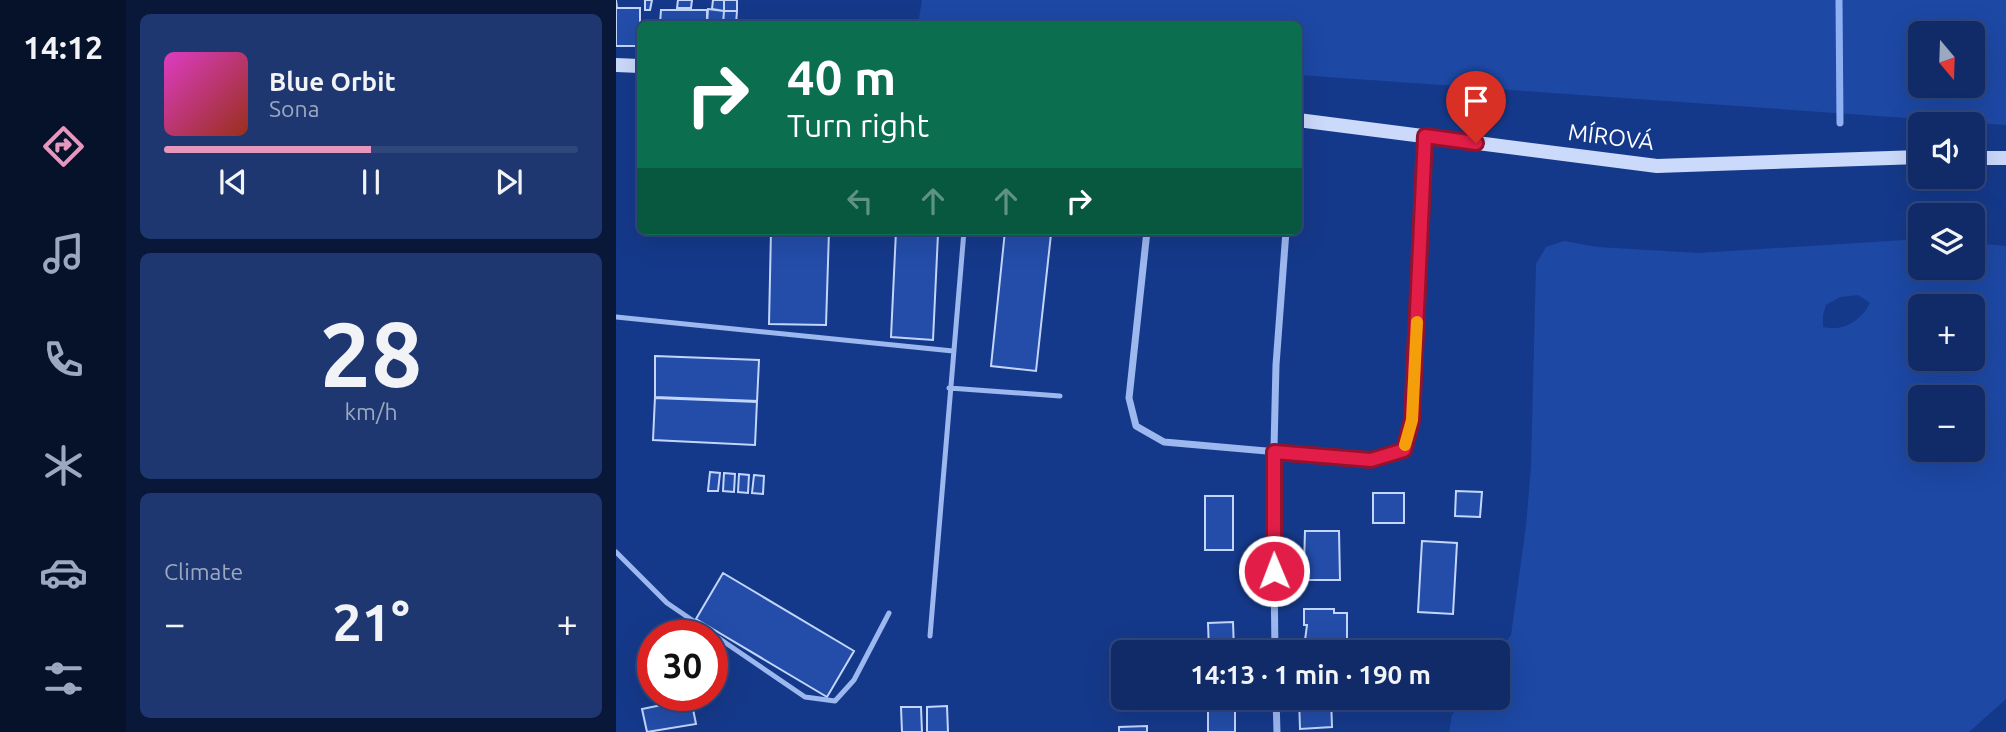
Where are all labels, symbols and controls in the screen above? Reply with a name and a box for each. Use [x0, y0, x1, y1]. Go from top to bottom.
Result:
north arrow [1908, 21, 1984, 98]
map controls [1908, 21, 1985, 462]
text: 14:12 [23, 29, 103, 65]
icon: right [672, 49, 763, 140]
text: 40 m [787, 49, 896, 104]
text: Blue Orbit [269, 67, 396, 96]
pin [1446, 71, 1506, 143]
icon: arrive [1457, 82, 1495, 120]
text: Sona [269, 96, 319, 121]
text: Turn right [787, 107, 929, 143]
button: sound [1908, 112, 1985, 189]
street label: MÍROVÁ [1567, 118, 1655, 154]
icon: directions [39, 122, 88, 171]
icon: previous [214, 163, 252, 201]
icon: pause [352, 163, 390, 201]
icon: next [490, 163, 528, 201]
icon: left [841, 182, 879, 220]
icon: ahead [914, 182, 952, 220]
icon: ahead [987, 182, 1025, 220]
icon: right [1060, 182, 1098, 220]
button: layers [1908, 203, 1985, 280]
icon: music [39, 229, 88, 278]
button: + [1908, 294, 1985, 371]
text: 28 [320, 302, 422, 404]
icon: phone [39, 335, 88, 384]
button: − [1908, 385, 1985, 462]
text: km/h [344, 399, 398, 424]
icon: climate [39, 441, 88, 490]
position arrow [1237, 534, 1311, 608]
icon: car [39, 548, 88, 597]
text: Climate [164, 559, 243, 584]
text: 21° [332, 593, 410, 651]
text: − [164, 602, 185, 644]
text: + [557, 602, 578, 644]
speed limit sign: 30 [637, 620, 728, 711]
icon: filters [39, 654, 88, 703]
text: 14:13 · 1 min · 190 m [1190, 660, 1431, 689]

